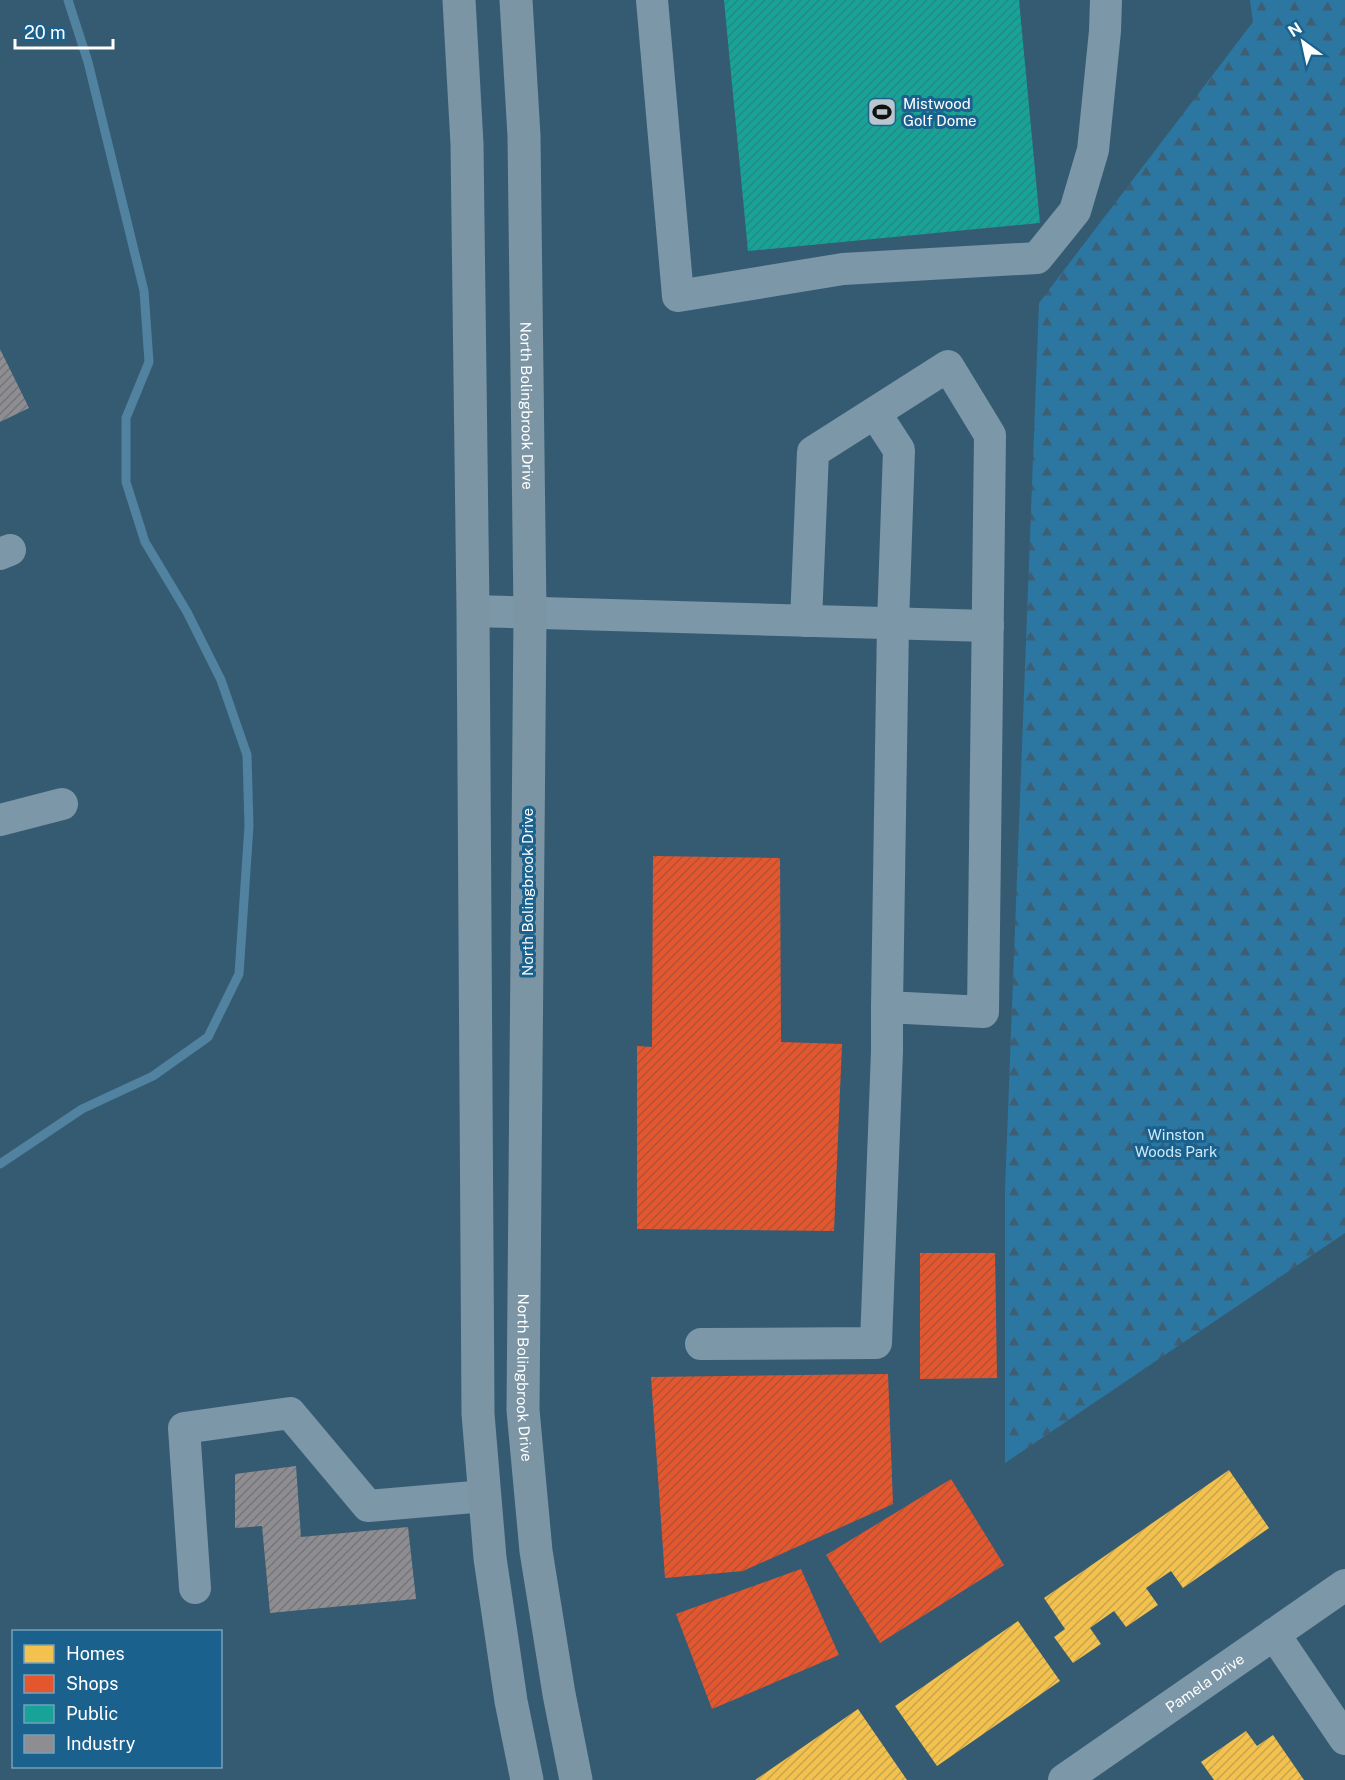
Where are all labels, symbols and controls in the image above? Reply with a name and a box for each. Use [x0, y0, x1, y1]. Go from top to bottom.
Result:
scale bar [15, 12, 112, 50]
north arrow [1273, 12, 1333, 72]
text: N [1285, 18, 1306, 41]
text: 20 m [24, 22, 66, 43]
place label: Mistwood Golf Dome [903, 95, 977, 129]
sports icon: Mistwood Golf Dome [866, 96, 898, 128]
street label: North Bolingbrook Drive [518, 322, 537, 490]
street label: North Bolingbrook Drive [519, 808, 536, 976]
park label: Winston Woods Park [1135, 1126, 1217, 1160]
street label: North Bolingbrook Drive [514, 1294, 536, 1462]
legend [12, 1630, 222, 1768]
text: Homes [66, 1643, 125, 1664]
street label: Pamela Drive [1162, 1649, 1247, 1716]
text: Shops [66, 1673, 118, 1694]
text: Public [66, 1703, 118, 1724]
text: Industry [66, 1733, 136, 1754]

